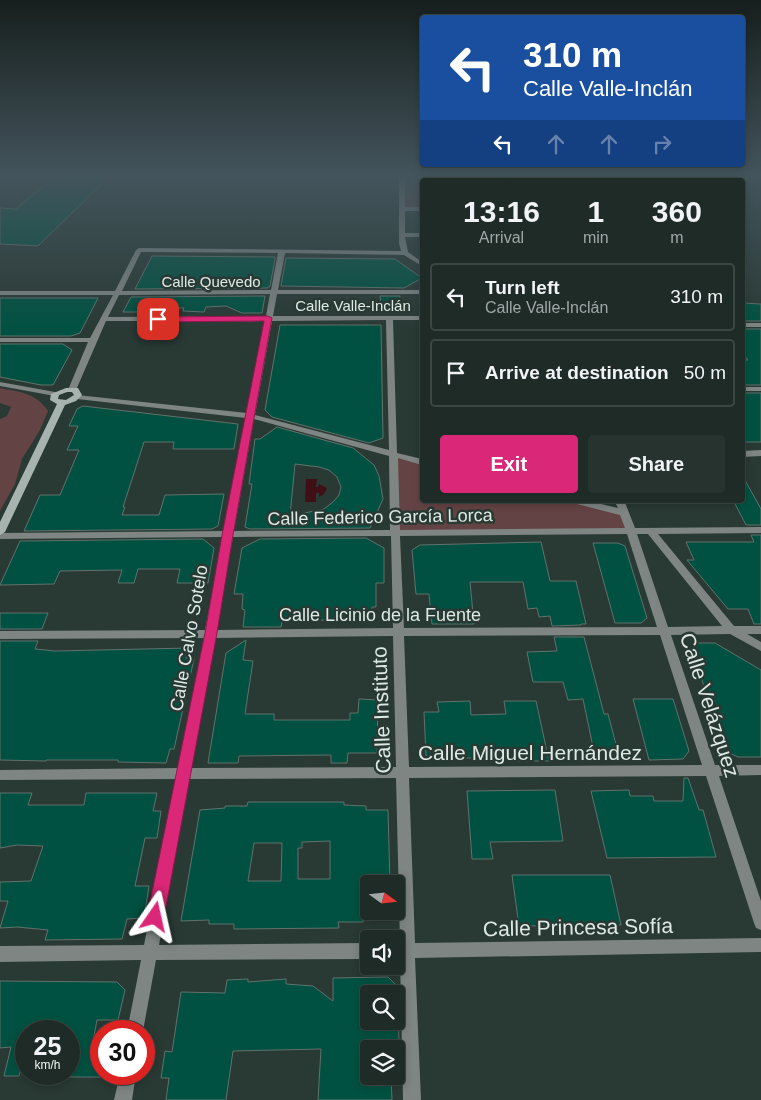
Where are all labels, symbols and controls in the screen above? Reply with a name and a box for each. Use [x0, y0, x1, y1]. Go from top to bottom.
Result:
icon: left [440, 35, 505, 100]
text: 310 m [523, 35, 622, 74]
text: Calle Valle-Inclán [523, 76, 693, 101]
icon: left [489, 130, 517, 158]
icon: ahead [542, 130, 570, 158]
icon: ahead [595, 130, 623, 158]
icon: right [648, 130, 676, 158]
text: 13:16 [463, 195, 540, 228]
text: 1 [587, 195, 604, 228]
text: 360 [652, 195, 702, 228]
text: Arrival [479, 229, 524, 246]
text: min [583, 229, 609, 246]
text: m [670, 229, 683, 246]
street label: Calle Quevedo [161, 273, 261, 290]
text: Turn left [485, 277, 560, 298]
icon: left [442, 283, 470, 311]
text: 310 m [670, 286, 723, 307]
street label: Calle Valle-Inclán [295, 297, 411, 314]
pin [137, 298, 179, 340]
text: Calle Valle-Inclán [485, 299, 608, 316]
icon: arrive [144, 305, 172, 333]
icon: arrive [442, 359, 470, 387]
text: Arrive at destination [485, 362, 669, 383]
text: 50 m [684, 362, 726, 383]
button: Exit [440, 435, 578, 493]
button: Share [588, 435, 725, 493]
street label: Calle Federico García Lorca [267, 505, 494, 529]
street label: Calle Calvo Sotelo [166, 563, 212, 713]
street label: Calle Licinio de la Fuente [279, 605, 481, 625]
street label: Calle Velázquez [676, 630, 744, 780]
street label: Calle Instituto [367, 646, 395, 774]
street label: Calle Miguel Hernández [418, 741, 642, 764]
north arrow [360, 875, 405, 920]
map controls [360, 875, 405, 1085]
position arrow [128, 890, 180, 942]
street label: Calle Princesa Sofía [483, 914, 674, 940]
button: sound [360, 930, 405, 975]
button: search [360, 985, 405, 1030]
speed limit sign: 30 [90, 1020, 155, 1085]
text: 25 [34, 1032, 61, 1060]
button: layers [360, 1040, 405, 1085]
text: km/h [34, 1058, 61, 1072]

